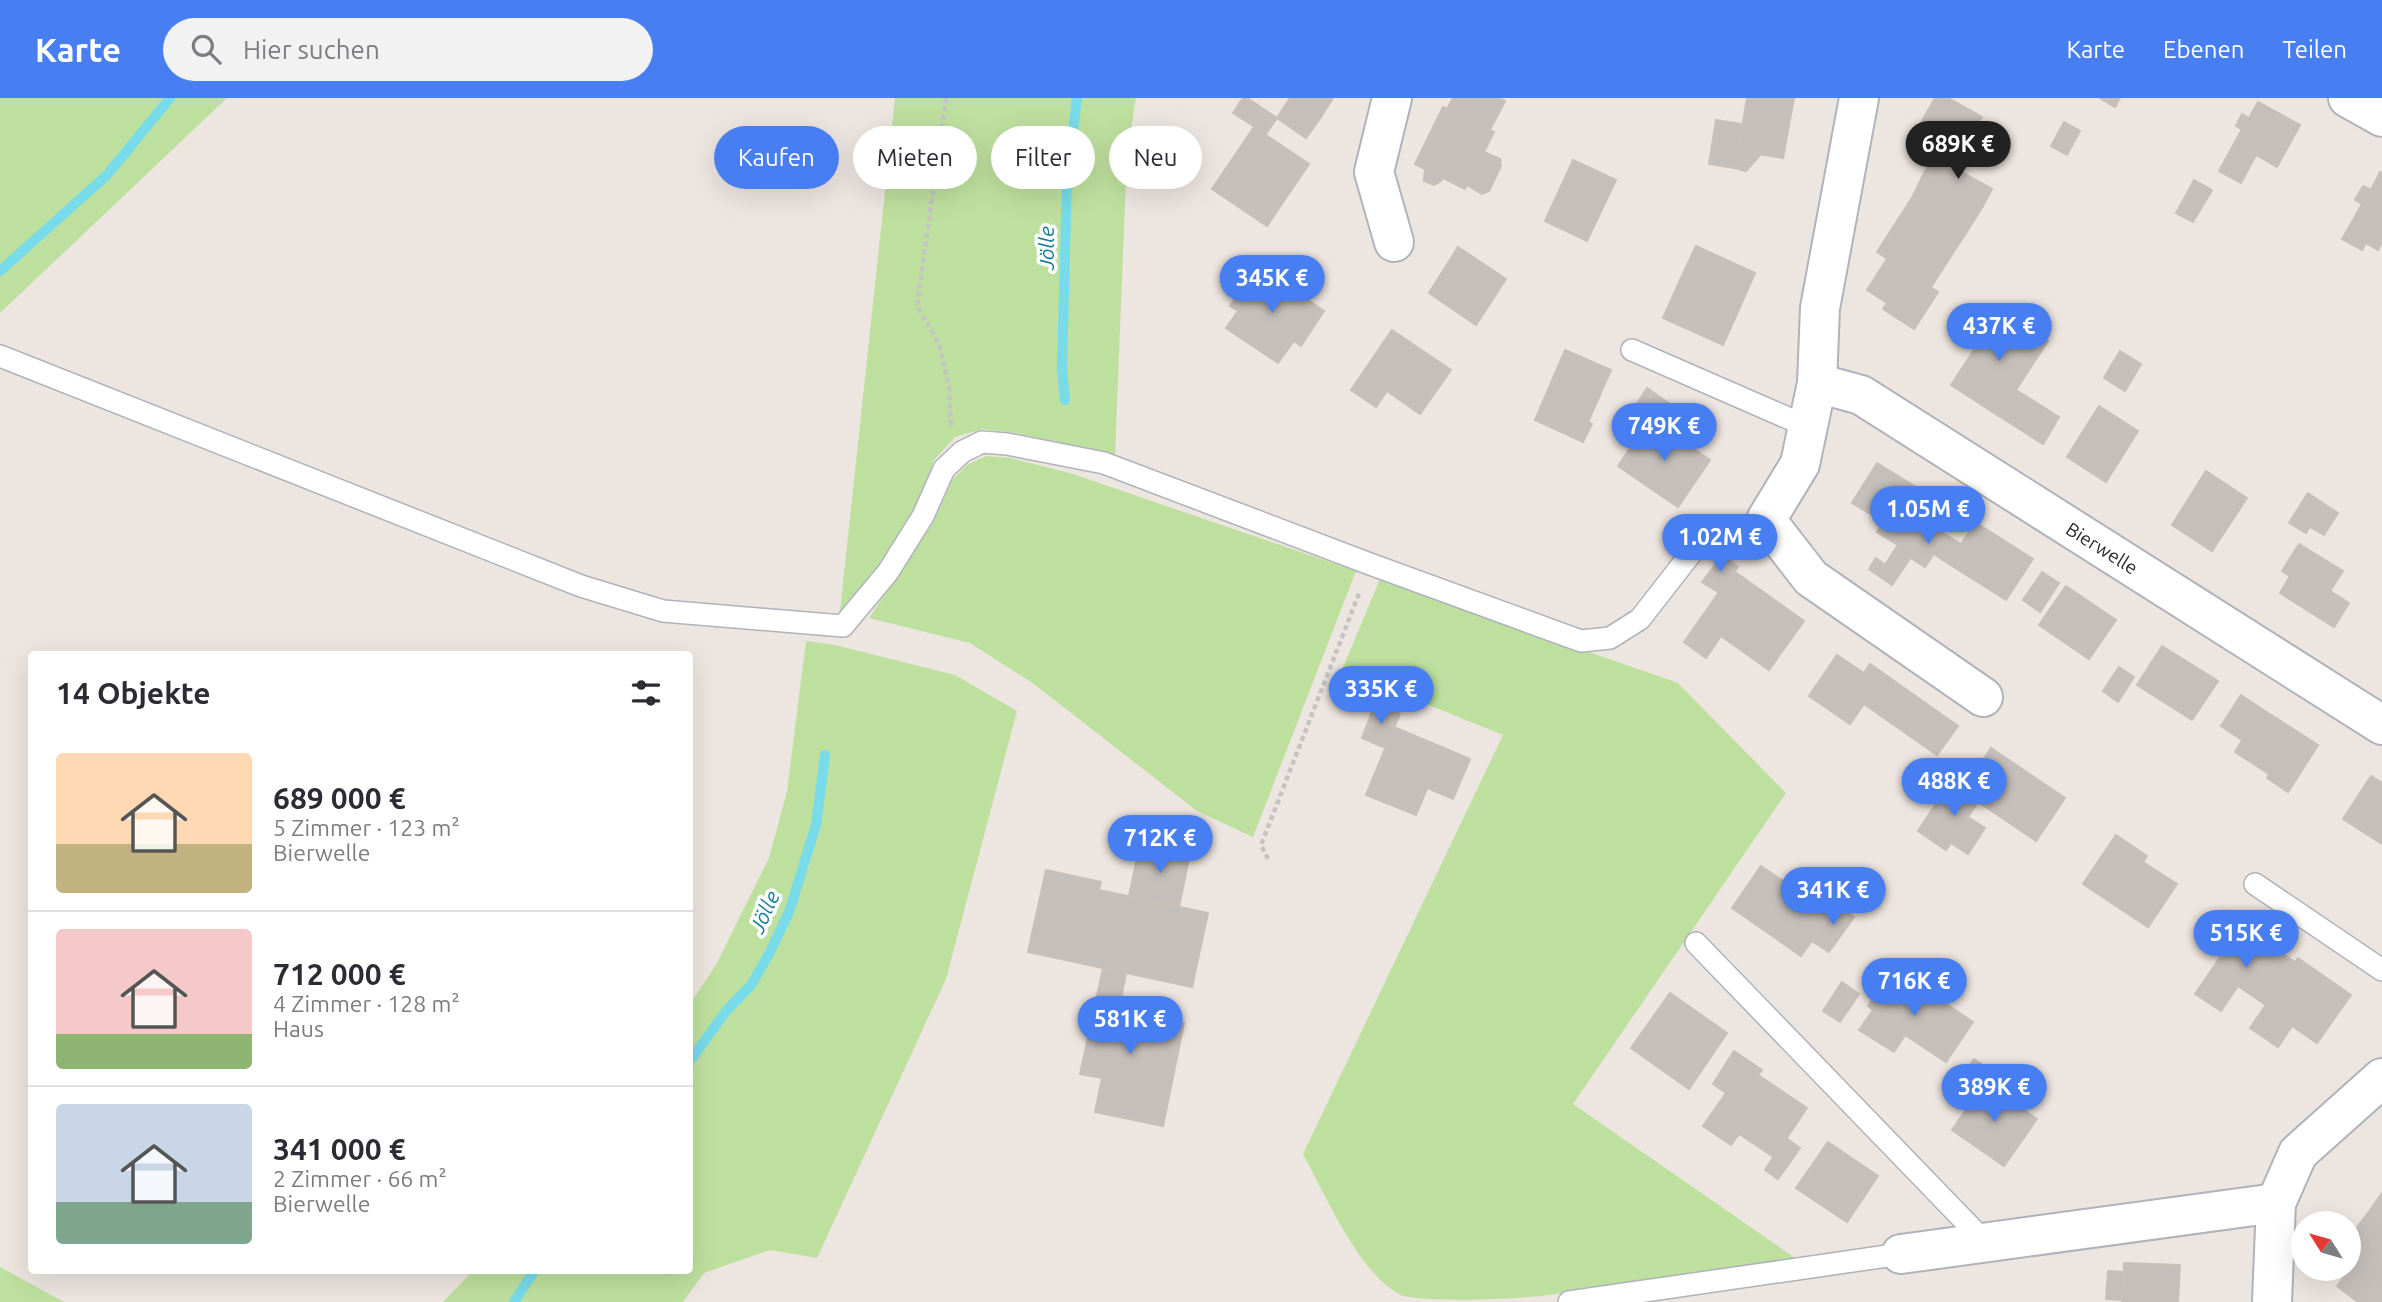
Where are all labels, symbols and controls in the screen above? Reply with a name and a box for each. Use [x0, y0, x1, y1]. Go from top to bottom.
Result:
search box [163, 18, 653, 81]
icon: search [187, 30, 225, 68]
text: Karte [35, 31, 121, 68]
text: Hier suchen [243, 35, 380, 64]
text: Karte [2066, 36, 2125, 63]
text: Ebenen [2163, 36, 2244, 63]
text: Teilen [2282, 36, 2347, 63]
pin: 689K € [1901, 122, 2015, 181]
chip: Kaufen [714, 126, 839, 189]
chip: Mieten [853, 126, 977, 189]
chip: Filter [991, 126, 1095, 189]
chip: Neu [1109, 126, 1202, 189]
text: 689K € [1922, 131, 1994, 156]
water label: Jölle [1034, 226, 1058, 271]
pin: 345K € [1215, 256, 1329, 315]
text: 345K € [1236, 265, 1308, 290]
pin: 437K € [1942, 303, 2056, 363]
text: 437K € [1963, 313, 2035, 338]
pin: 749K € [1607, 404, 1721, 463]
text: 749K € [1628, 413, 1700, 438]
pin: 1.05M € [1863, 486, 1993, 546]
text: 1.05M € [1886, 496, 1970, 521]
pin: 1.02M € [1655, 514, 1785, 574]
street label: Bierwelle [2062, 517, 2142, 579]
text: 1.02M € [1678, 524, 1762, 549]
pin: 335K € [1324, 666, 1438, 726]
icon: filters [627, 674, 665, 712]
text: 14 Objekte [56, 676, 211, 710]
text: 335K € [1345, 676, 1417, 701]
pin: 488K € [1897, 758, 2011, 818]
text: 488K € [1918, 768, 1990, 793]
icon: home [112, 781, 196, 865]
text: 689 000 € [273, 781, 406, 815]
text: 5 Zimmer · 123 m² [273, 815, 460, 840]
pin: 712K € [1103, 816, 1217, 875]
text: 712K € [1124, 825, 1196, 850]
text: Bierwelle [273, 840, 370, 865]
pin: 341K € [1776, 868, 1890, 927]
text: 341K € [1797, 877, 1869, 902]
water label: Jölle [744, 887, 784, 937]
pin: 515K € [2189, 910, 2303, 970]
text: 515K € [2210, 920, 2282, 945]
icon: home [112, 957, 196, 1041]
text: 712 000 € [273, 957, 406, 991]
pin: 716K € [1857, 958, 1971, 1018]
text: 716K € [1878, 968, 1950, 993]
text: 4 Zimmer · 128 m² [273, 991, 460, 1016]
pin: 581K € [1073, 996, 1187, 1056]
text: 581K € [1094, 1006, 1166, 1031]
text: Haus [273, 1016, 324, 1041]
pin: 389K € [1937, 1065, 2051, 1124]
text: 389K € [1958, 1074, 2030, 1099]
icon: home [112, 1132, 196, 1216]
text: 341 000 € [273, 1132, 406, 1166]
text: 2 Zimmer · 66 m² [273, 1166, 447, 1191]
text: Bierwelle [273, 1191, 370, 1216]
north arrow [2291, 1211, 2361, 1281]
map controls [2291, 1211, 2361, 1281]

